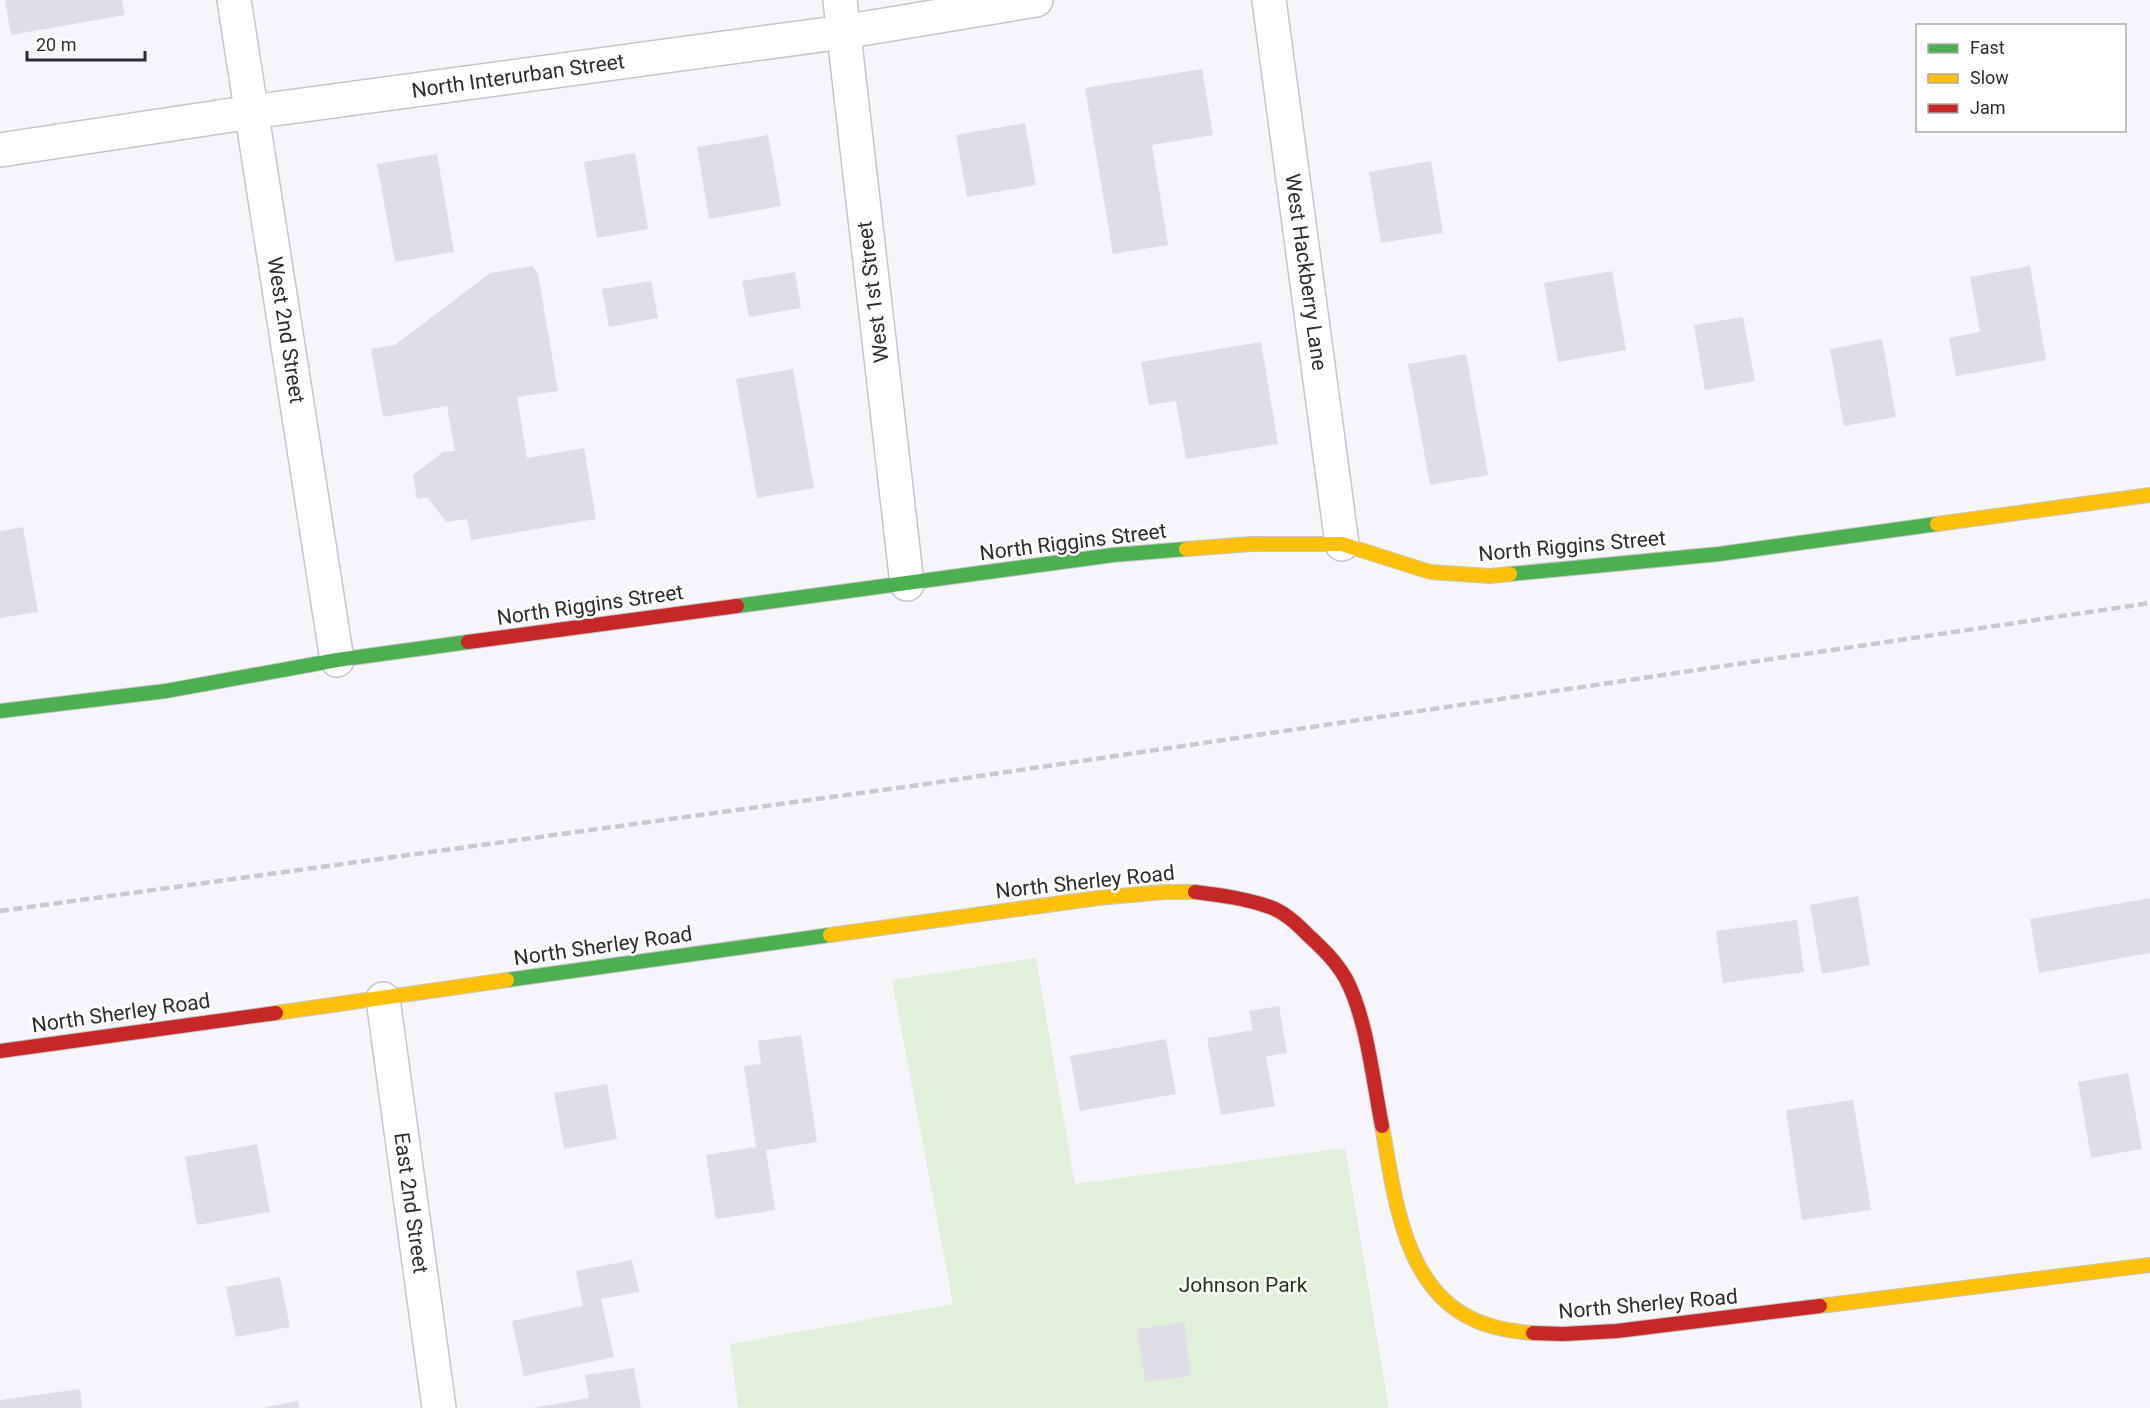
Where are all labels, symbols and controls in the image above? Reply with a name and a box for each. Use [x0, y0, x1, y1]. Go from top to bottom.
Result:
scale bar [27, 24, 146, 62]
legend [1916, 24, 2126, 132]
text: 20 m [36, 34, 76, 55]
text: Fast [1970, 37, 2005, 58]
street label: North Interurban Street [410, 49, 626, 103]
text: Slow [1970, 67, 2009, 88]
text: Jam [1970, 97, 2006, 118]
street label: West Hackberry Lane [1280, 172, 1332, 372]
street label: West 1st Street [852, 220, 894, 364]
street label: West 2nd Street [263, 255, 309, 405]
street label: North Riggins Street [978, 519, 1168, 565]
street label: North Riggins Street [1477, 526, 1667, 566]
street label: North Riggins Street [495, 580, 685, 630]
street label: North Sherley Road [994, 861, 1176, 903]
street label: North Sherley Road [512, 922, 694, 970]
street label: North Sherley Road [30, 989, 212, 1037]
street label: East 2nd Street [389, 1131, 433, 1275]
park label: Johnson Park [1179, 1273, 1308, 1297]
street label: North Sherley Road [1557, 1284, 1739, 1324]

